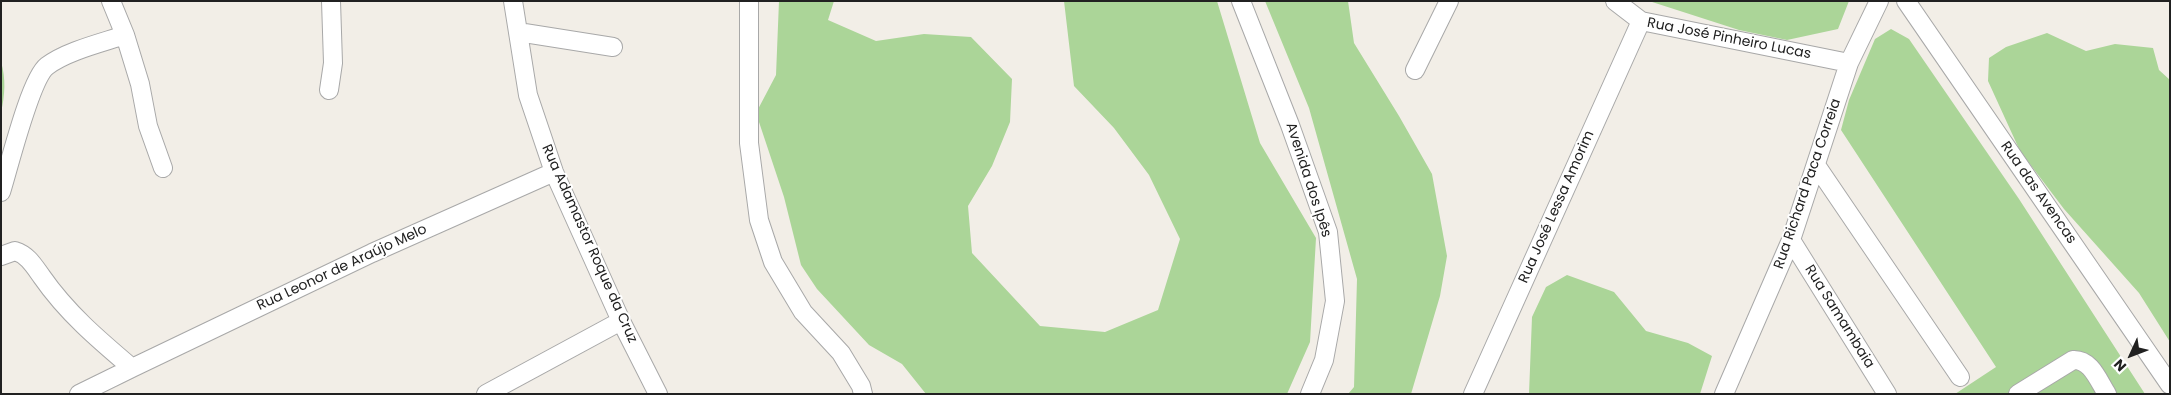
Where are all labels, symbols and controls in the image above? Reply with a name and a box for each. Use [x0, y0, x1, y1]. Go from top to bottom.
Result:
street label: Rua José Pinheiro Lucas [1646, 15, 1812, 63]
street label: Rua Richard Paca Correia [1771, 97, 1845, 271]
street label: Avenida dos Ipês [1282, 121, 1334, 239]
street label: Rua José Lessa Amorim [1516, 128, 1598, 286]
street label: Rua das Avencas [1996, 139, 2080, 247]
street label: Rua Adamastor Roque da Cruz [537, 142, 641, 346]
street label: Rua Leonor de Araújo Melo [254, 221, 430, 315]
street label: Rua Samambaia [1800, 262, 1878, 372]
north arrow [2106, 330, 2156, 380]
text: N [2109, 355, 2131, 376]

